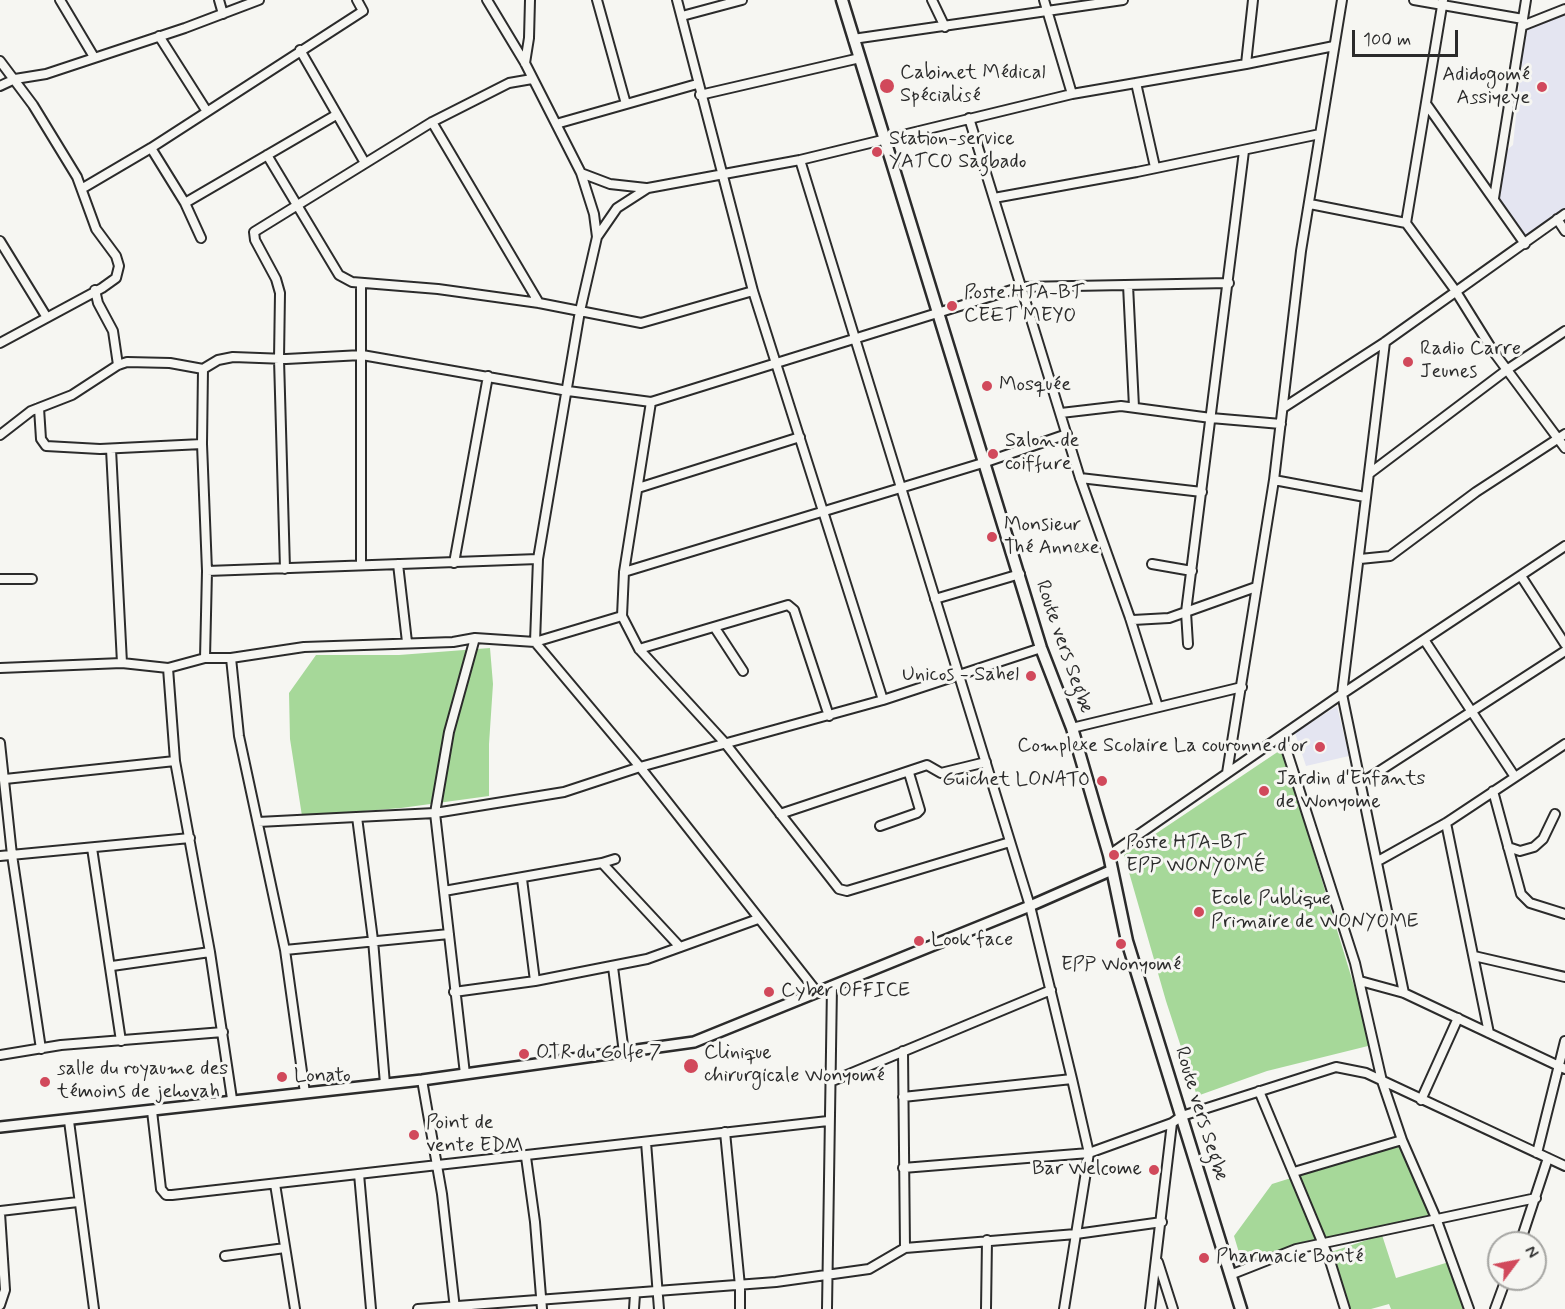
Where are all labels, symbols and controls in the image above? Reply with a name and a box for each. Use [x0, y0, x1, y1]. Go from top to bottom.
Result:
scale bar [1355, 18, 1462, 56]
text: 100 m [1363, 28, 1411, 52]
place label: Cabinet Médical Spécialisé [900, 62, 1046, 109]
place label: Adidogomé Assiyeye [1442, 64, 1530, 111]
marker: Cabinet Médical Spécialisé [878, 77, 896, 95]
marker: Adidogomé Assiyeye [1535, 80, 1549, 94]
place label: Station-service YATCO Sagbado [889, 128, 1026, 175]
marker: Station-service YATCO Sagbado [870, 145, 884, 159]
place label: Poste HTA-BT CEET MEYO [964, 282, 1084, 329]
marker: Poste HTA-BT CEET MEYO [945, 299, 959, 313]
place label: Radio Carre Jeunes [1420, 338, 1521, 385]
marker: Radio Carre Jeunes [1401, 355, 1415, 369]
place label: Mosquée [999, 374, 1071, 398]
marker: Mosquée [980, 379, 994, 393]
place label: Salon de coiffure [1005, 430, 1079, 477]
marker: Salon de coiffure [986, 447, 1000, 461]
place label: Monsieur Thé Annexe [1004, 514, 1099, 561]
marker: Monsieur Thé Annexe [985, 530, 999, 544]
street label: Route vers Segbe [1029, 577, 1097, 717]
place label: Unicos - Sahel [902, 664, 1019, 688]
marker: Unicos - Sahel [1024, 669, 1038, 683]
place label: Complexe Scolaire La couronne d'or [1017, 735, 1308, 759]
marker: Complexe Scolaire La couronne d'or [1313, 740, 1327, 754]
place label: Jardin d'Enfants de Wonyome [1276, 768, 1425, 815]
place label: Guichet LONATO [942, 769, 1090, 793]
marker: Guichet LONATO [1095, 774, 1109, 788]
marker: Jardin d'Enfants de Wonyome [1257, 784, 1271, 798]
place label: Poste HTA-BT EPP WONYOMÉ [1126, 832, 1266, 879]
marker: Poste HTA-BT EPP WONYOMÉ [1107, 848, 1121, 862]
place label: Ecole Publique Primaire de WONYOME [1211, 888, 1418, 935]
marker: Ecole Publique Primaire de WONYOME [1192, 905, 1206, 919]
place label: Look face [931, 929, 1013, 953]
marker: Look face [912, 934, 926, 948]
marker: EPP Wonyomé [1114, 937, 1128, 951]
place label: EPP Wonyomé [1061, 954, 1181, 978]
place label: Cyber OFFICE [781, 980, 910, 1004]
marker: Cyber OFFICE [762, 985, 776, 999]
place label: OTR du Golfe 7 [536, 1042, 661, 1066]
place label: Clinique chirurgicale Wonyomé [704, 1042, 885, 1089]
street label: Route vers Segbe [1168, 1044, 1232, 1184]
marker: OTR du Golfe 7 [517, 1047, 531, 1061]
marker: Clinique chirurgicale Wonyomé [682, 1057, 700, 1075]
place label: salle du royaume des témoins de jehovah [57, 1058, 228, 1105]
place label: Lonato [294, 1065, 351, 1089]
marker: Lonato [275, 1070, 289, 1084]
marker: salle du royaume des témoins de jehovah [38, 1075, 52, 1089]
place label: Point de vente EDM [426, 1112, 524, 1159]
marker: Point de vente EDM [407, 1128, 421, 1142]
place label: Bar Welcome [1032, 1158, 1142, 1182]
marker: Bar Welcome [1147, 1163, 1161, 1177]
north arrow [1487, 1231, 1547, 1291]
text: N [1519, 1242, 1543, 1262]
place label: Pharmacie Bonté [1216, 1246, 1363, 1270]
marker: Pharmacie Bonté [1197, 1251, 1211, 1265]

